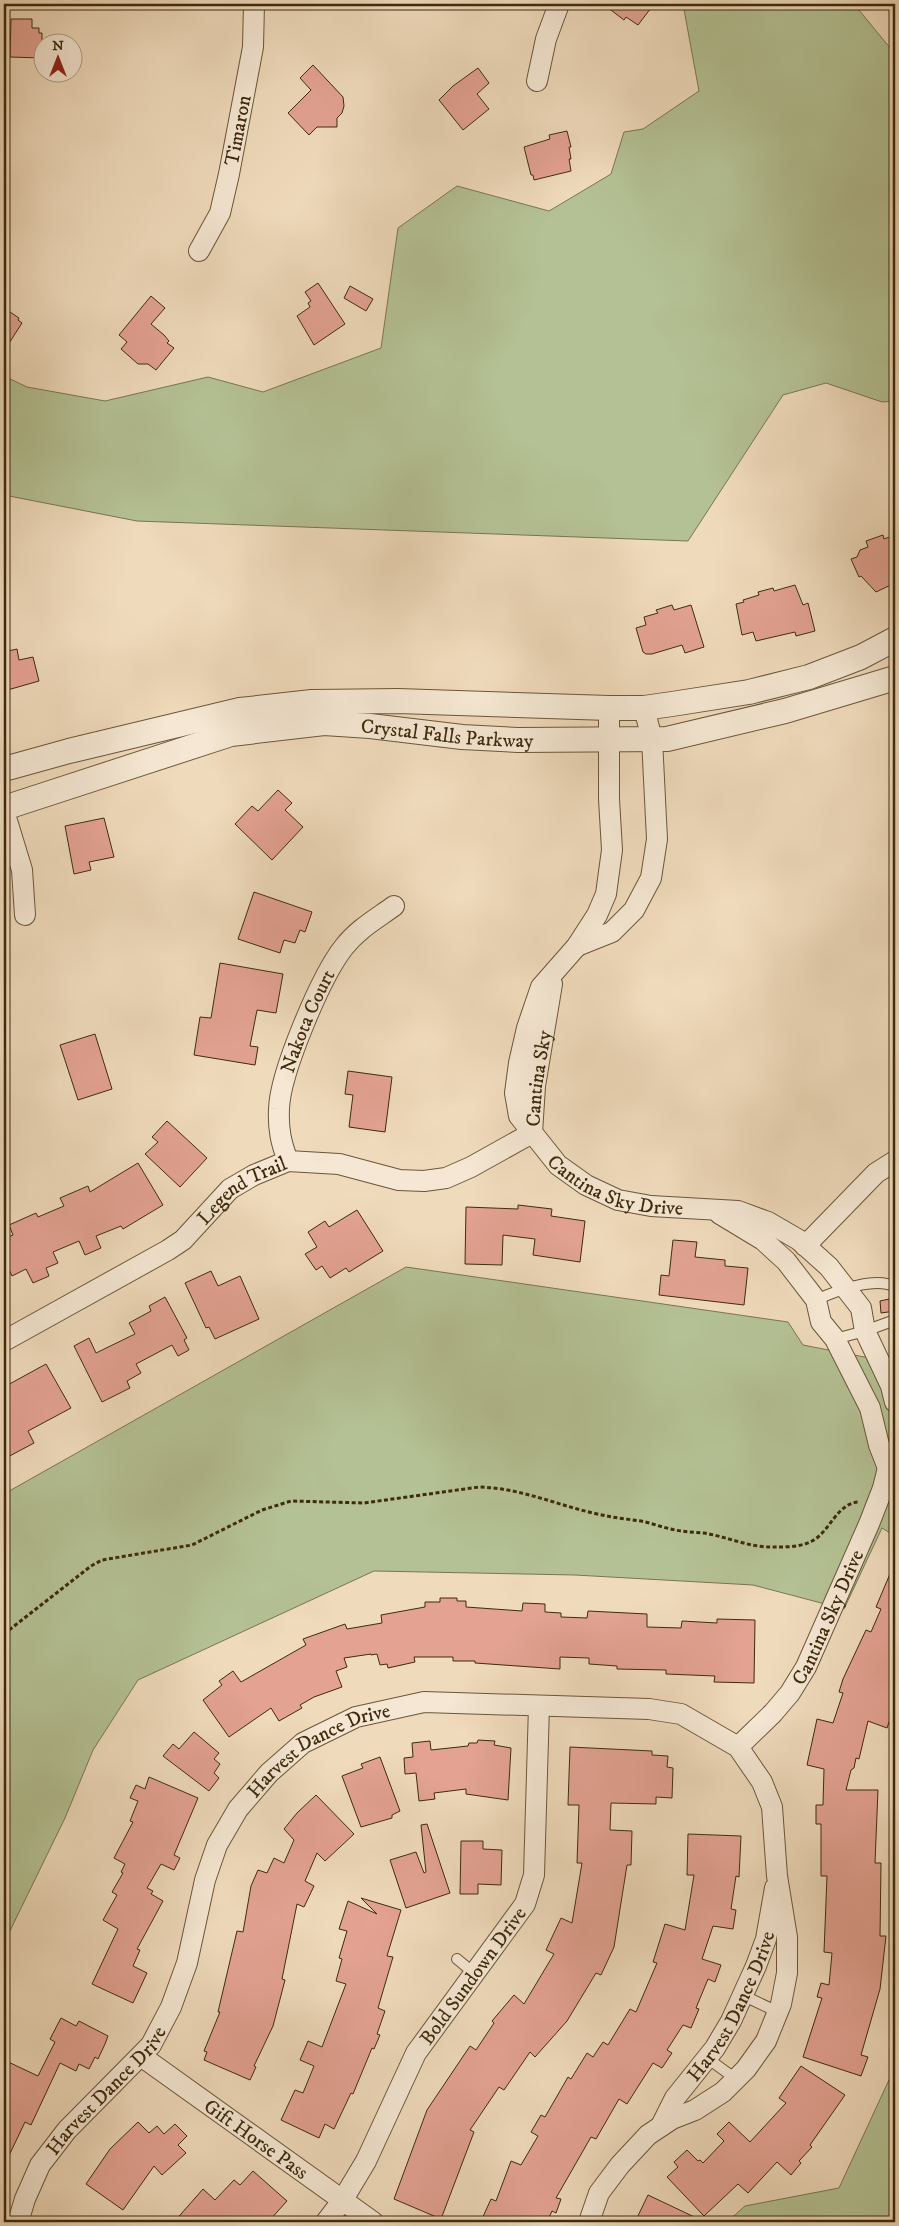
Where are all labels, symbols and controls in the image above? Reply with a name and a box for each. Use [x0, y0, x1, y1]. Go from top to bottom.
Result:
north arrow [32, 32, 82, 82]
text: N [52, 37, 64, 55]
street label: Timaron [220, 93, 258, 168]
street label: Crystal Falls Parkway [360, 714, 534, 754]
street label: Nakota Court [276, 966, 341, 1076]
street label: Cantina Sky [521, 1028, 558, 1127]
street label: Cantina Sky Drive [541, 1150, 684, 1222]
street label: Legend Trail [192, 1152, 291, 1231]
street label: Cantina Sky Drive [787, 1546, 870, 1690]
street label: Harvest Dance Drive [242, 1699, 393, 1804]
street label: Bold Sundown Drive [415, 1903, 533, 2050]
street label: Harvest Dance Drive [682, 1930, 781, 2087]
street label: Harvest Dance Drive [41, 2023, 173, 2161]
street label: Gift Horse Pass [198, 2094, 313, 2186]

